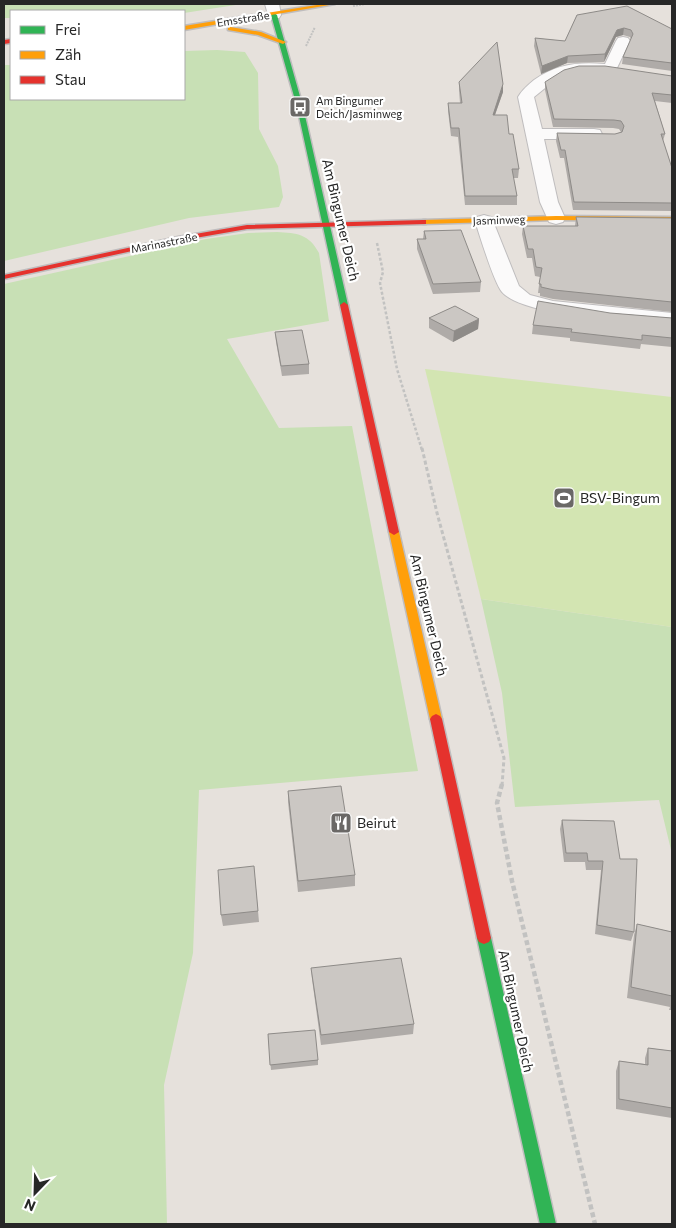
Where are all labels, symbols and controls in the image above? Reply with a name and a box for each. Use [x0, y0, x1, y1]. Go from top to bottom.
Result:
street label: Emsstraße [216, 8, 270, 29]
legend [10, 10, 185, 100]
text: Frei [55, 20, 81, 38]
text: Zäh [55, 45, 81, 63]
text: Stau [55, 70, 86, 88]
place label: Am Bingumer Deich/Jasminweg [316, 94, 402, 121]
bus stop icon: Am Bingumer Deich/Jasminweg [288, 95, 312, 119]
street label: Am Bingumer Deich [319, 157, 364, 283]
street label: Jasminweg [472, 212, 526, 228]
street label: Marinastraße [130, 230, 198, 255]
sports icon: BSV-Bingum [552, 486, 576, 510]
place label: BSV-Bingum [580, 489, 660, 506]
street label: Am Bingumer Deich [407, 552, 452, 678]
restaurant icon: Beirut [329, 811, 353, 835]
place label: Beirut [357, 814, 396, 831]
street label: Am Bingumer Deich [495, 948, 538, 1074]
north arrow [10, 1168, 60, 1218]
text: N [22, 1196, 38, 1215]

